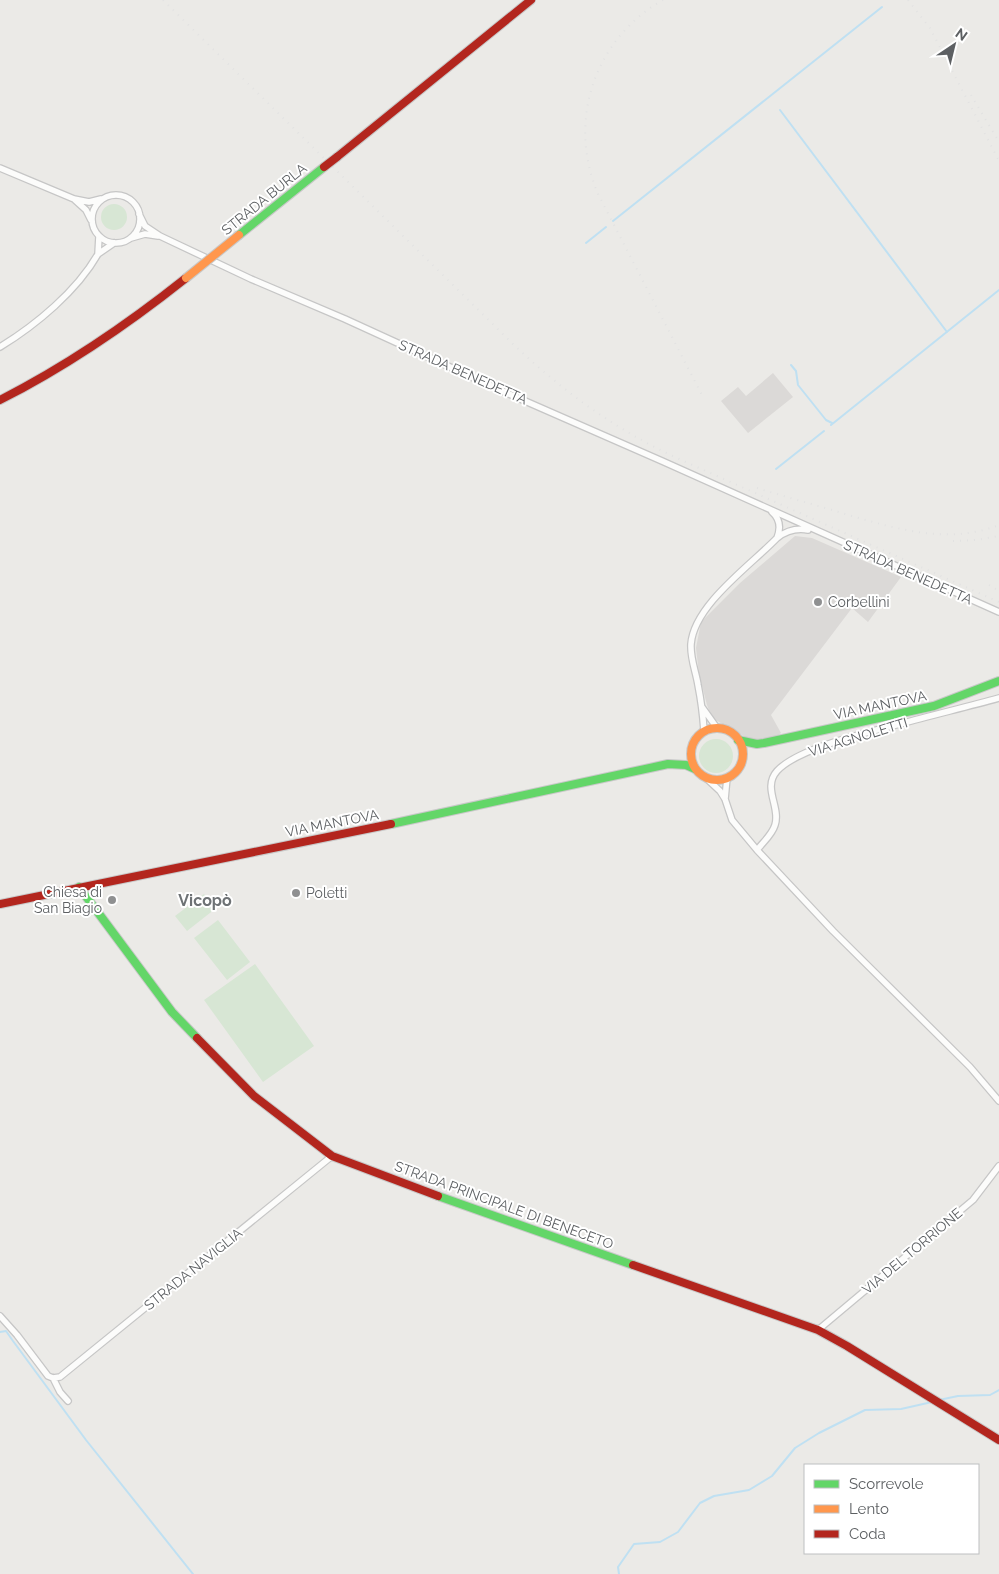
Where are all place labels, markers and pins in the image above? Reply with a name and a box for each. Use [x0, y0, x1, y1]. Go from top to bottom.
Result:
place label: Corbellini [828, 594, 890, 610]
marker: Corbellini [812, 596, 824, 608]
place label: Chiesa di San Biagio [34, 884, 102, 916]
place label: Poletti [306, 885, 347, 901]
marker: Poletti [290, 887, 302, 899]
marker: Chiesa di San Biagio [106, 894, 118, 906]

